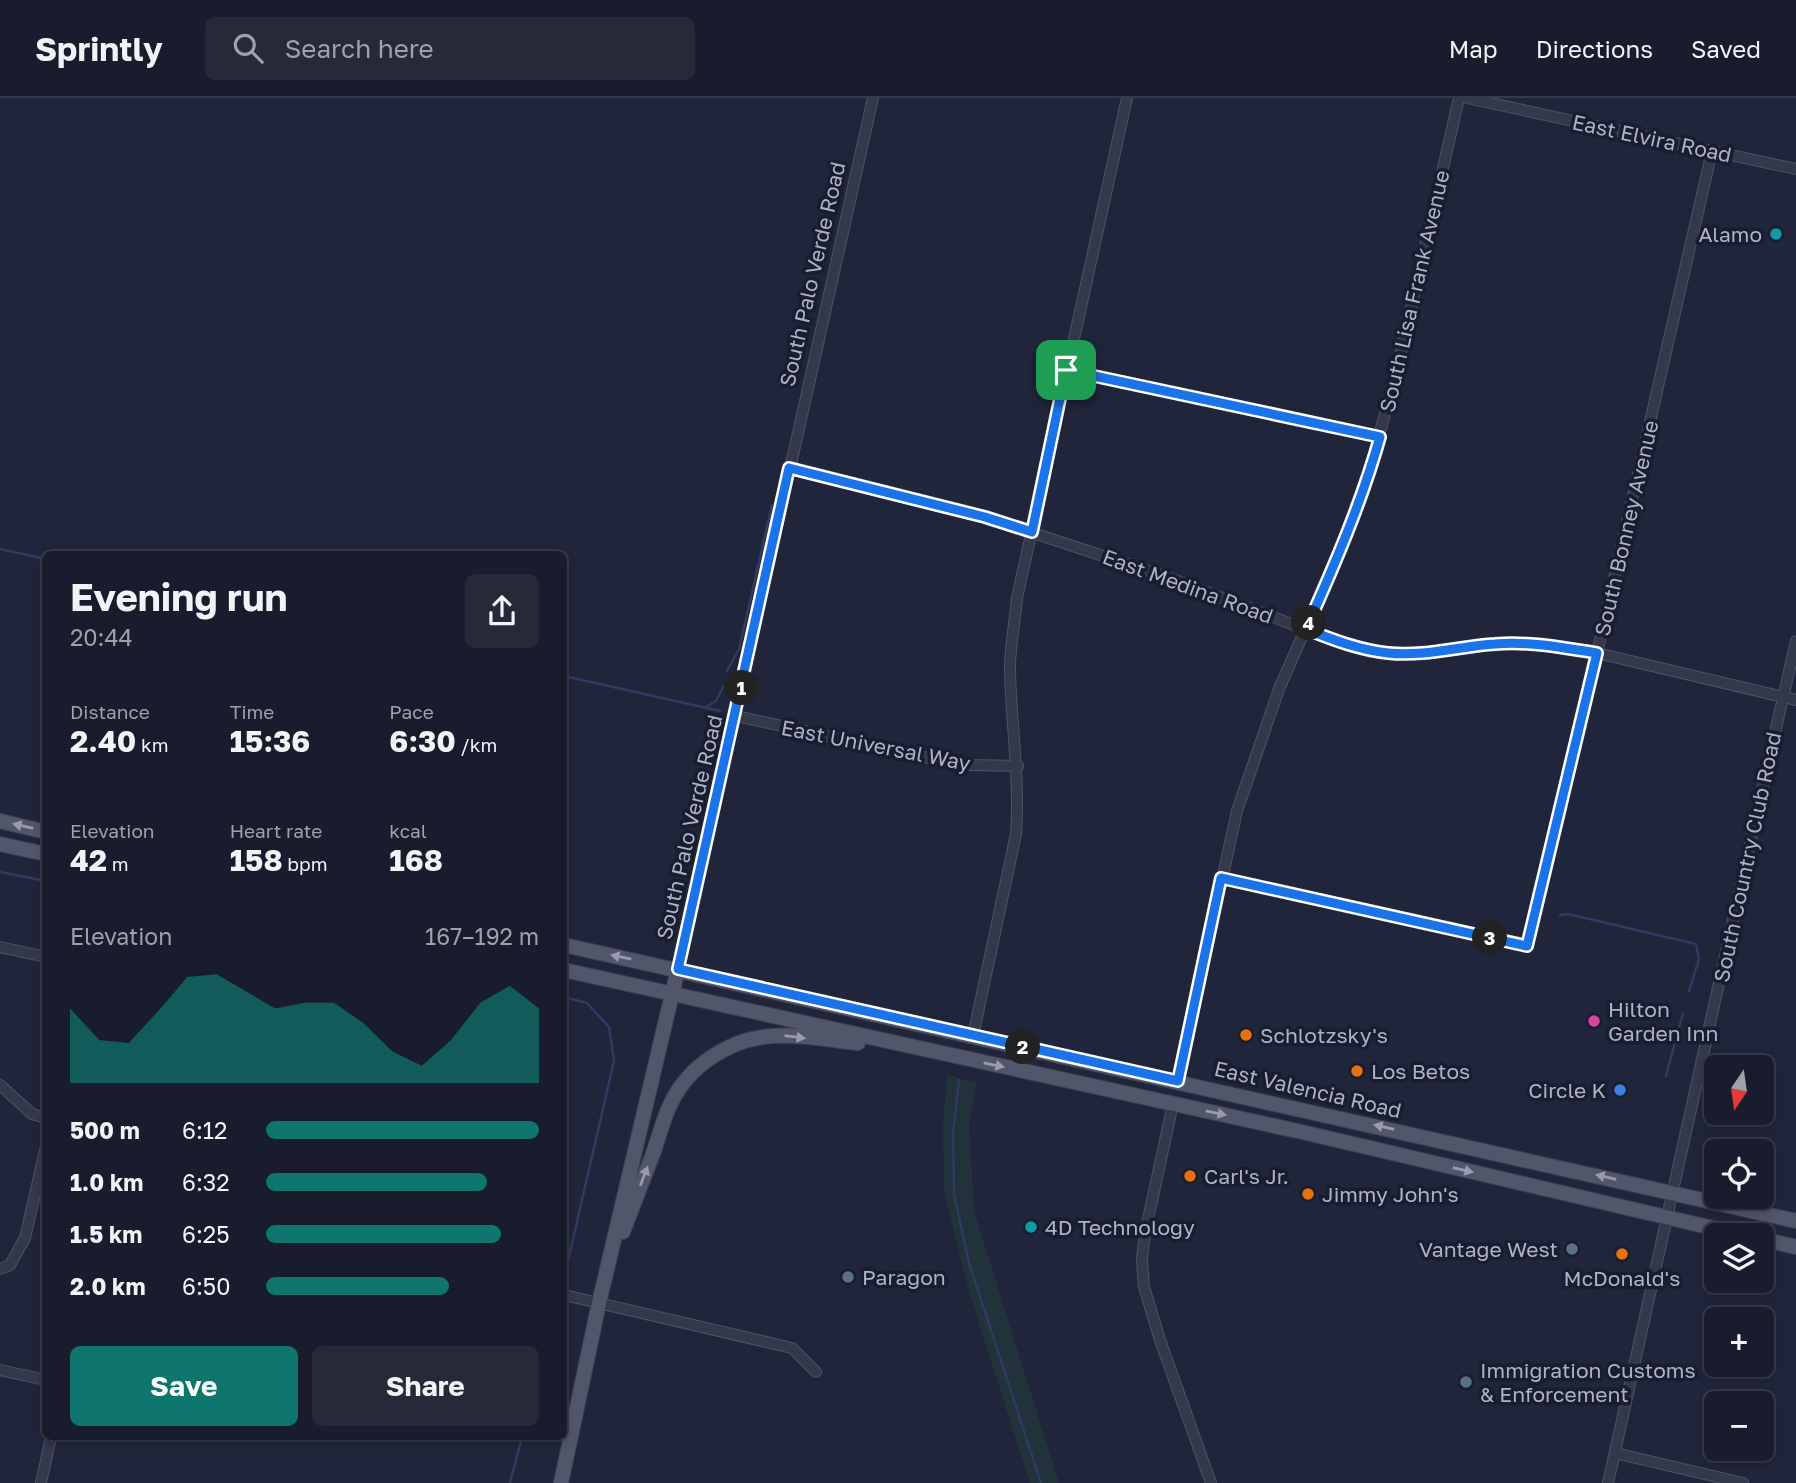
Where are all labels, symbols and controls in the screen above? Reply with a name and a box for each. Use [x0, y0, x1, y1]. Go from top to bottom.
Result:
search box [205, 17, 695, 80]
text: Sprintly [35, 29, 163, 68]
icon: search [229, 29, 267, 67]
text: Search here [285, 33, 434, 64]
text: Map [1449, 34, 1498, 63]
text: Directions [1536, 34, 1653, 63]
text: Saved [1691, 34, 1761, 63]
street label: East Elvira Road [1570, 108, 1734, 168]
street label: South Palo Verde Road [773, 159, 851, 389]
street label: South Lisa Frank Avenue [1373, 167, 1455, 415]
place label: Alamo [1699, 221, 1762, 247]
marker: Alamo [1768, 226, 1784, 242]
pin [1036, 340, 1096, 400]
icon: arrive [1047, 351, 1085, 389]
street label: South Bonney Avenue [1589, 418, 1663, 638]
street label: East Medina Road [1099, 543, 1277, 629]
text: Evening run [70, 574, 288, 619]
button: share [465, 574, 539, 648]
pin: 4 [1292, 606, 1326, 640]
text: 4 [1303, 611, 1314, 634]
text: 20:44 [70, 623, 133, 651]
pin: 1 [724, 670, 760, 706]
text: 1 [737, 676, 746, 699]
text: Distance [70, 700, 150, 723]
text: Time [230, 700, 274, 723]
text: Pace [389, 700, 434, 723]
street label: South Palo Verde Road [650, 712, 728, 942]
street label: East Universal Way [779, 714, 973, 776]
text: 2.40 [70, 723, 136, 759]
text: 15:36 [230, 723, 310, 759]
text: 6:30 [389, 723, 456, 759]
street label: South Country Club Road [1708, 730, 1786, 984]
text: km [136, 733, 168, 756]
text: /km [456, 733, 497, 756]
text: Elevation [70, 819, 155, 842]
text: Heart rate [230, 819, 322, 842]
text: kcal [389, 819, 427, 842]
one-way arrow [12, 821, 34, 832]
text: 42 [70, 842, 107, 878]
text: 158 [230, 842, 283, 878]
text: 168 [389, 842, 443, 878]
text: m [107, 852, 129, 875]
text: bpm [283, 852, 328, 875]
pin: 3 [1472, 920, 1508, 956]
text: Elevation [70, 922, 172, 950]
text: 167–192 m [425, 922, 539, 950]
text: 3 [1484, 926, 1495, 949]
one-way arrow [610, 951, 632, 962]
place label: Hilton Garden Inn [1608, 996, 1718, 1046]
marker: Hilton Garden Inn [1586, 1013, 1602, 1029]
place label: Schlotzsky's [1260, 1022, 1388, 1048]
marker: Schlotzsky's [1238, 1027, 1254, 1043]
pin: 2 [1006, 1030, 1040, 1065]
one-way arrow [784, 1031, 806, 1042]
text: 2 [1017, 1035, 1028, 1058]
street label: East Valencia Road [1212, 1055, 1404, 1123]
north arrow [1704, 1055, 1774, 1125]
map controls [1704, 1055, 1774, 1461]
place label: Los Betos [1371, 1058, 1470, 1084]
one-way arrow [983, 1059, 1005, 1070]
marker: Los Betos [1349, 1063, 1365, 1079]
place label: Circle K [1528, 1077, 1606, 1103]
marker: Circle K [1612, 1082, 1628, 1098]
one-way arrow [1205, 1108, 1227, 1119]
text: 500 m [70, 1116, 140, 1144]
text: 6:12 [182, 1116, 227, 1144]
one-way arrow [1373, 1122, 1395, 1133]
button: locate [1704, 1139, 1774, 1209]
place label: Carl's Jr. [1204, 1163, 1289, 1189]
one-way arrow [1453, 1164, 1475, 1175]
one-way arrow [639, 1165, 650, 1186]
text: 1.0 km [70, 1168, 143, 1196]
text: 6:32 [182, 1168, 230, 1196]
marker: Carl's Jr. [1182, 1168, 1198, 1184]
one-way arrow [1595, 1171, 1617, 1182]
place label: Jimmy John's [1322, 1181, 1459, 1207]
marker: Jimmy John's [1300, 1186, 1316, 1202]
place label: 4D Technology [1045, 1214, 1195, 1240]
marker: 4D Technology [1023, 1219, 1039, 1235]
text: 1.5 km [70, 1220, 142, 1248]
text: 6:25 [182, 1220, 230, 1248]
button: layers [1704, 1223, 1774, 1293]
place label: Vantage West [1419, 1236, 1558, 1262]
marker: Vantage West [1564, 1241, 1580, 1257]
marker: McDonald's [1614, 1246, 1630, 1262]
place label: Paragon [862, 1264, 946, 1290]
place label: McDonald's [1564, 1265, 1680, 1291]
marker: Paragon [840, 1269, 856, 1285]
text: 2.0 km [70, 1272, 146, 1300]
text: 6:50 [182, 1272, 230, 1300]
button: + [1704, 1307, 1774, 1377]
button: Save [70, 1346, 298, 1426]
button: Share [312, 1346, 539, 1426]
place label: Immigration Customs & Enforcement [1480, 1357, 1696, 1407]
marker: Immigration Customs & Enforcement [1458, 1374, 1474, 1390]
button: − [1704, 1391, 1774, 1461]

